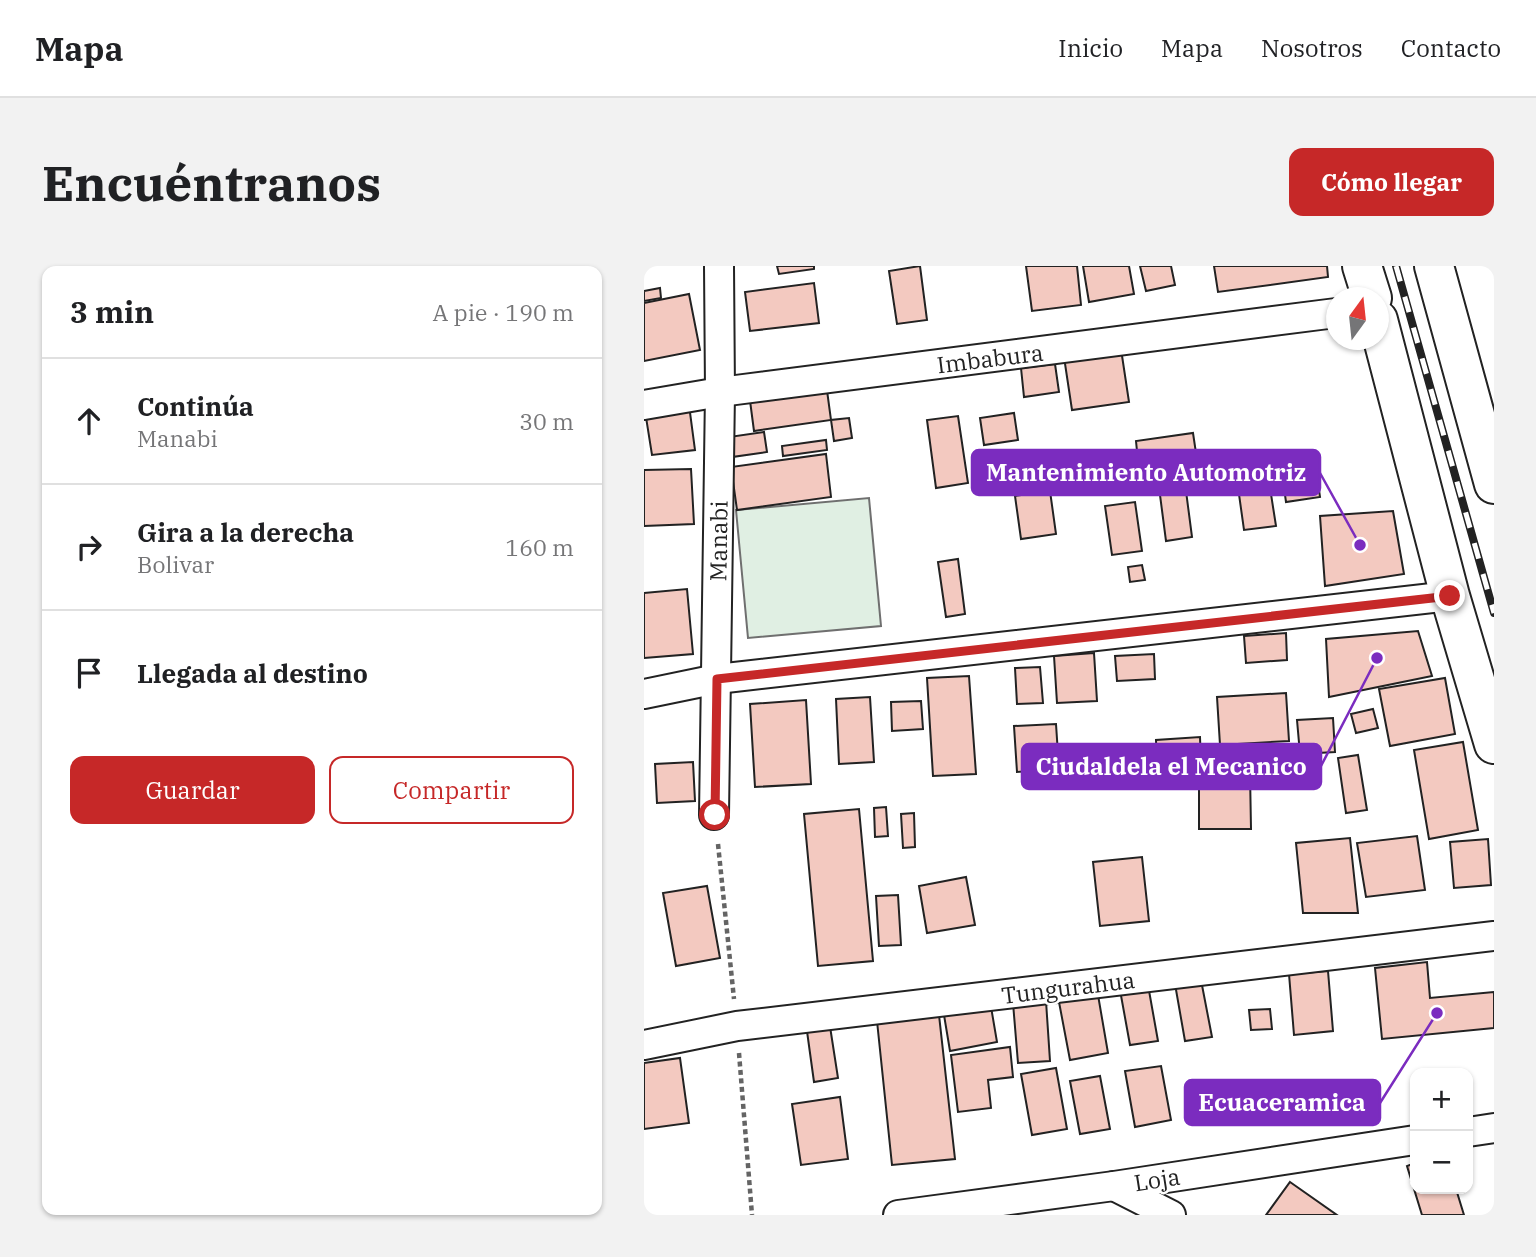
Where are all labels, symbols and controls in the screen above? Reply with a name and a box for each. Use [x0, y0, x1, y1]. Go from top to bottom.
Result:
text: Mapa [35, 27, 123, 70]
text: Inicio [1058, 32, 1123, 64]
text: Mapa [1161, 32, 1223, 64]
text: Nosotros [1261, 32, 1363, 64]
text: Contacto [1401, 32, 1501, 64]
button: Cómo llegar [1289, 148, 1494, 216]
text: Encuéntranos [42, 151, 381, 214]
north arrow [1326, 287, 1389, 350]
text: 3 min [70, 292, 154, 331]
text: A pie · 190 m [432, 297, 574, 327]
street label: Imbabura [935, 337, 1045, 379]
text: Continúa [137, 389, 254, 423]
icon: ahead [70, 402, 108, 440]
text: 30 m [519, 406, 574, 436]
text: Manabi [137, 423, 218, 453]
callout: Mantenimiento Automotriz [972, 450, 1320, 495]
text: Mantenimiento Automotriz [986, 456, 1306, 488]
street label: Manabi [702, 500, 734, 582]
text: Gira a la derecha [137, 515, 354, 549]
icon: right [70, 528, 108, 566]
text: 160 m [505, 532, 574, 562]
text: Bolivar [137, 549, 214, 579]
route end [1434, 580, 1465, 611]
icon: arrive [70, 654, 108, 692]
text: Llegada al destino [137, 656, 368, 690]
callout: Ciudaldela el Mecanico [1022, 744, 1321, 789]
text: Ciudaldela el Mecanico [1035, 750, 1307, 782]
button: Guardar [70, 756, 315, 824]
button: Compartir [329, 756, 574, 824]
route start [699, 799, 730, 830]
street label: Tungurahua [1000, 964, 1136, 1010]
map controls [1410, 1068, 1473, 1194]
button: + [1410, 1068, 1473, 1131]
callout: Ecuaceramica [1185, 1080, 1380, 1125]
text: Ecuaceramica [1198, 1086, 1366, 1118]
button: − [1410, 1131, 1473, 1194]
street label: Loja [1132, 1161, 1182, 1197]

